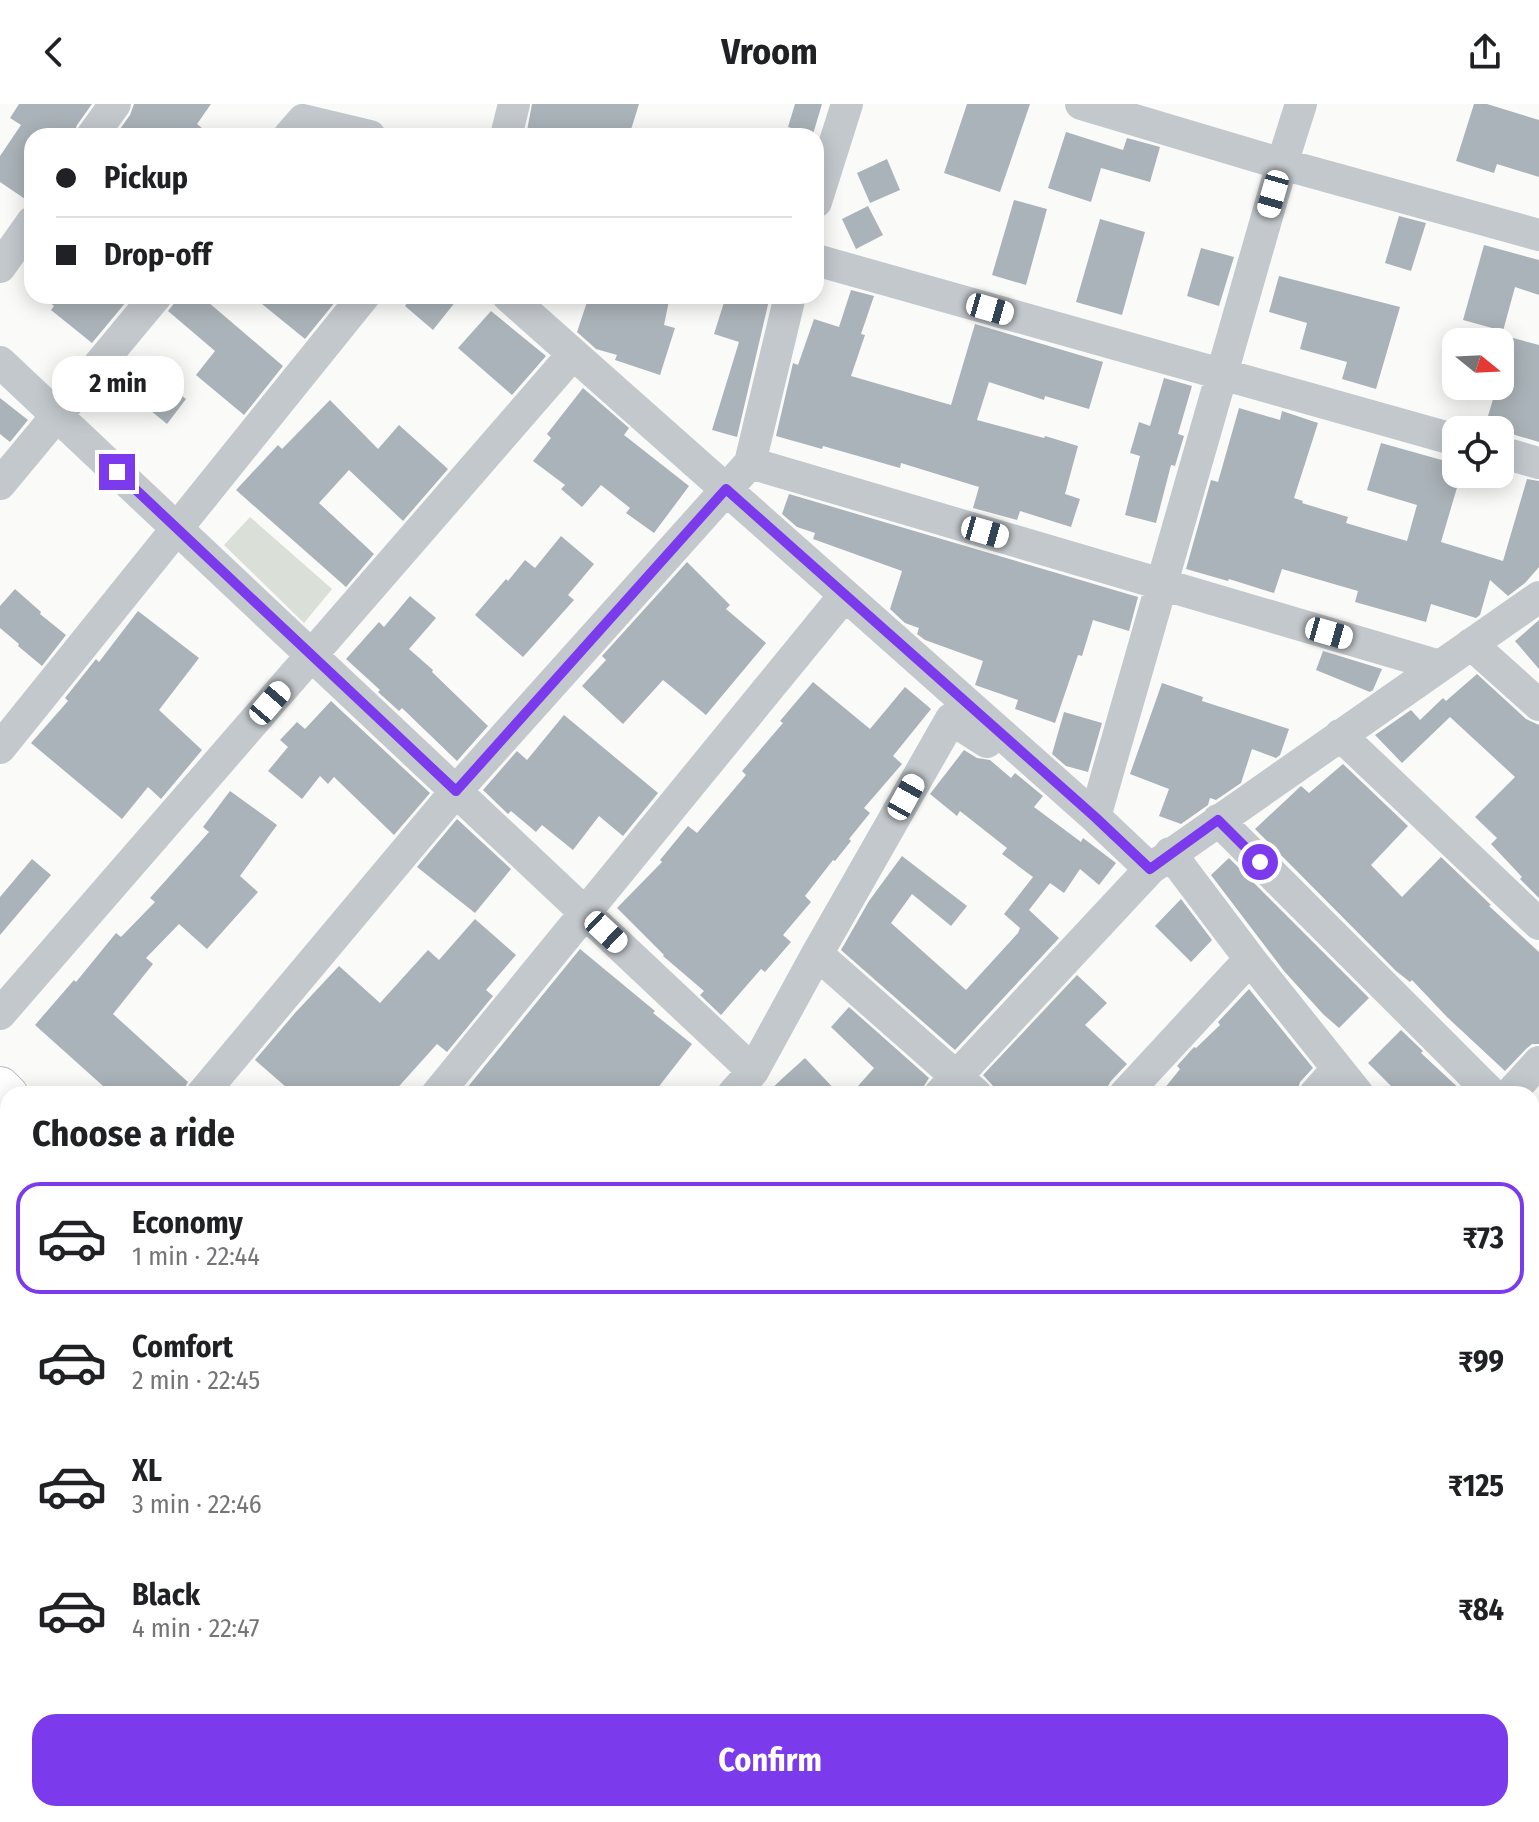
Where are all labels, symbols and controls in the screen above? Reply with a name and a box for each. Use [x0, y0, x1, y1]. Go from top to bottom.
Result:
icon: back [32, 30, 76, 74]
text: Vroom [721, 30, 818, 74]
icon: share [1463, 30, 1507, 74]
text: Pickup [104, 160, 188, 196]
car [1255, 168, 1291, 220]
text: Drop-off [104, 237, 211, 273]
car [964, 291, 1016, 327]
north arrow [1442, 328, 1514, 400]
map controls [1442, 328, 1514, 488]
callout: 2 min [51, 356, 183, 412]
text: 2 min [89, 368, 147, 399]
button: locate [1442, 416, 1514, 488]
route end [99, 454, 135, 490]
car [959, 514, 1011, 550]
car [1303, 615, 1355, 651]
car [245, 677, 295, 729]
car [884, 770, 928, 824]
route start [1242, 844, 1278, 880]
car [580, 907, 632, 957]
text: Choose a ride [32, 1112, 235, 1156]
icon: car [36, 1202, 108, 1274]
text: Economy [132, 1205, 243, 1241]
text: ₹73 [1462, 1220, 1504, 1256]
text: 1 min · 22:44 [132, 1241, 260, 1272]
icon: car [36, 1326, 108, 1398]
text: Comfort [132, 1329, 233, 1365]
text: ₹99 [1458, 1344, 1504, 1380]
text: 2 min · 22:45 [132, 1365, 260, 1396]
icon: car [36, 1450, 108, 1522]
text: XL [132, 1453, 162, 1489]
text: ₹125 [1448, 1468, 1504, 1504]
text: 3 min · 22:46 [132, 1489, 262, 1520]
icon: car [36, 1574, 108, 1646]
text: Black [132, 1577, 200, 1613]
text: ₹84 [1458, 1592, 1504, 1628]
text: 4 min · 22:47 [132, 1613, 260, 1644]
button: Confirm [32, 1714, 1508, 1806]

